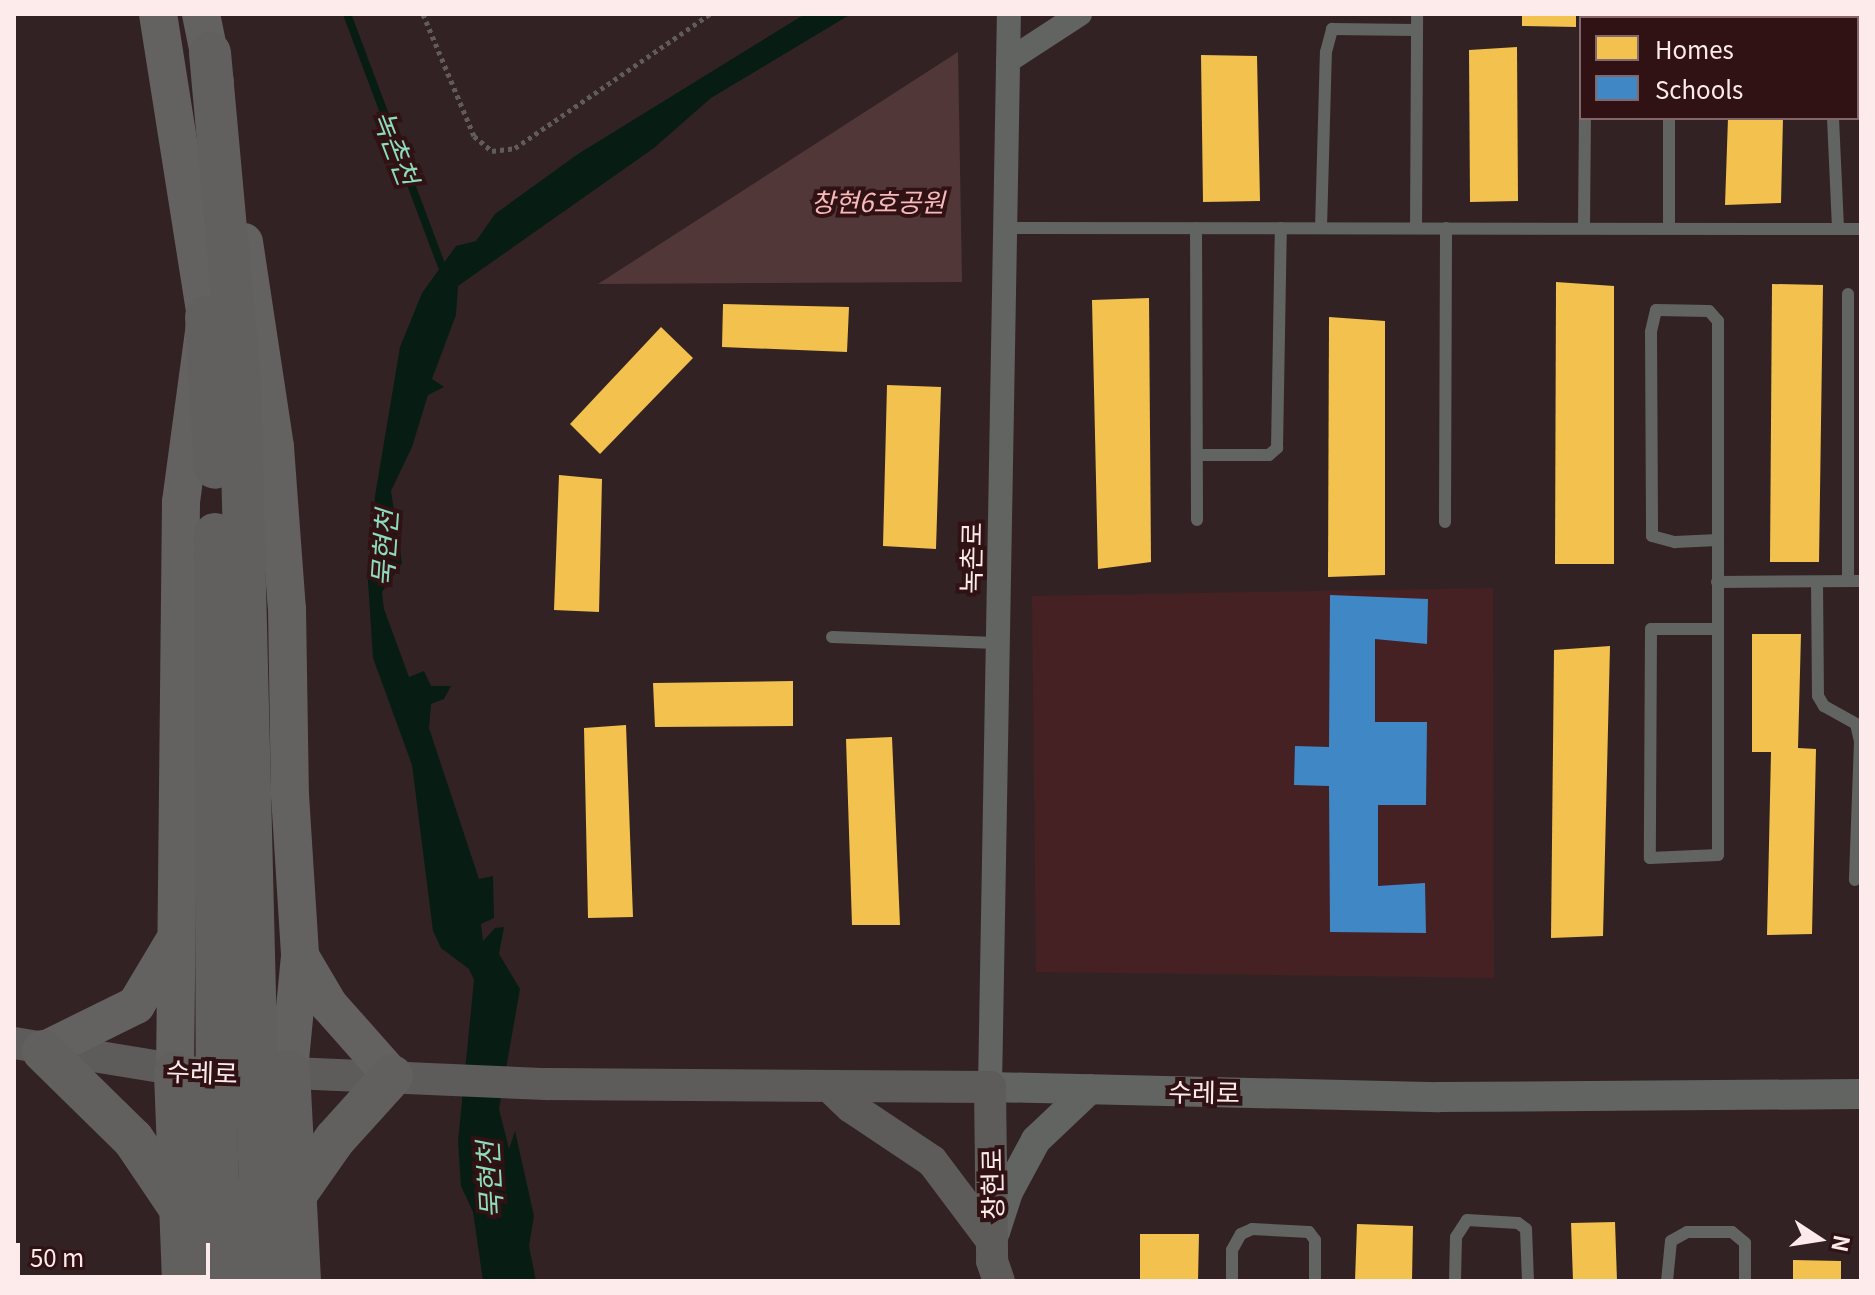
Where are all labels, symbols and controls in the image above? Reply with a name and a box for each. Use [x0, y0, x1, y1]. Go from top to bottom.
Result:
legend [1579, 16, 1859, 120]
text: Homes [1655, 31, 1734, 66]
text: Schools [1655, 71, 1743, 106]
water label: 녹촌천 [367, 105, 427, 189]
park label: 창현6호공원 [811, 185, 945, 217]
water label: 묵현천 [364, 508, 402, 588]
street label: 녹촌로 [954, 522, 986, 594]
street label: 수레로 [166, 1054, 238, 1088]
street label: 수레로 [1168, 1075, 1240, 1107]
water label: 묵현천 [469, 1141, 507, 1219]
street label: 창현로 [975, 1148, 1007, 1220]
north arrow [1779, 1199, 1859, 1279]
scale bar [20, 1227, 214, 1277]
text: N [1825, 1233, 1860, 1255]
text: 50 m [30, 1239, 84, 1274]

